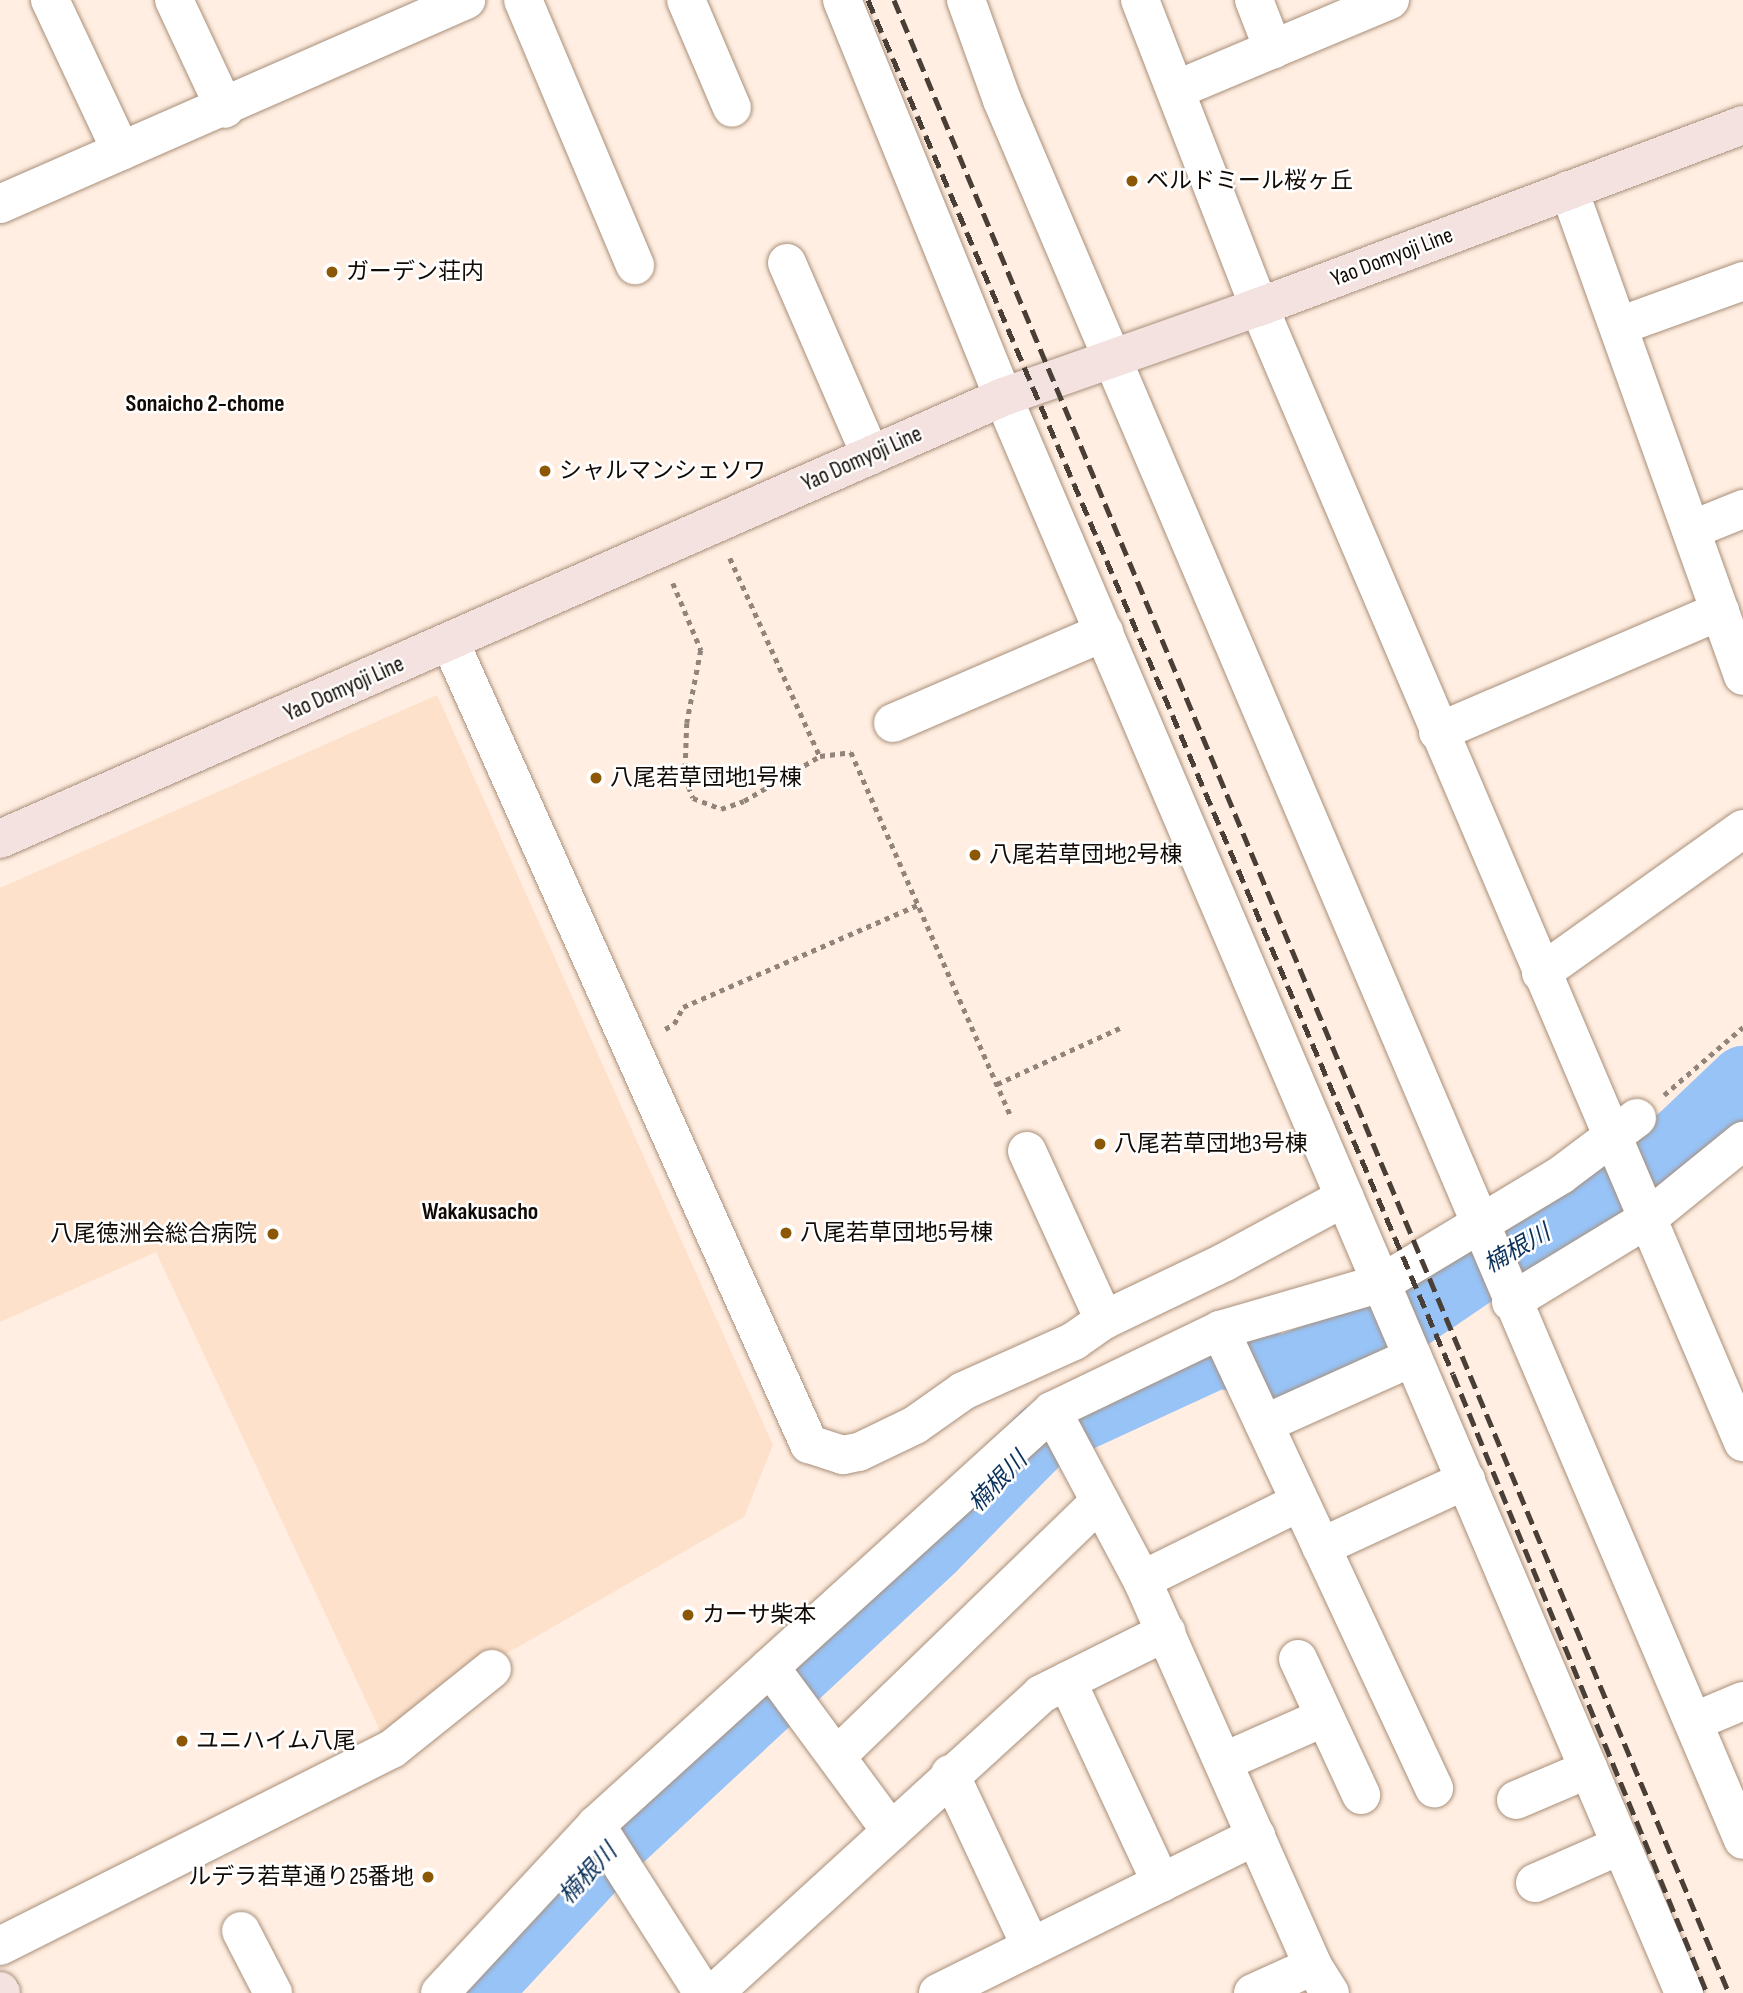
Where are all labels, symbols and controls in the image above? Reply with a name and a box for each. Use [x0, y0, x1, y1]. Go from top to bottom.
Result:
place label: ベルドミール桜ヶ丘 [1146, 167, 1353, 195]
marker: ベルドミール桜ヶ丘 [1124, 173, 1140, 189]
street label: Yao Domyoji Line [1327, 221, 1457, 293]
place label: ガーデン荘内 [346, 258, 484, 286]
marker: ガーデン荘内 [324, 264, 340, 280]
district label: Sonaicho 2-chome [126, 390, 284, 418]
street label: Yao Domyoji Line [798, 420, 926, 498]
place label: シャルマンシェソワ [559, 457, 766, 485]
marker: シャルマンシェソワ [537, 463, 553, 479]
street label: Yao Domyoji Line [280, 650, 408, 728]
place label: 八尾若草団地1号棟 [610, 764, 802, 792]
marker: 八尾若草団地1号棟 [588, 770, 604, 786]
place label: 八尾若草団地2号棟 [989, 841, 1182, 869]
marker: 八尾若草団地2号棟 [967, 847, 983, 863]
place label: 八尾若草団地3号棟 [1114, 1130, 1308, 1158]
marker: 八尾若草団地3号棟 [1092, 1136, 1108, 1152]
district label: Wakakusacho [422, 1198, 538, 1226]
place label: 八尾若草団地5号棟 [800, 1219, 993, 1247]
water label: 楠根川 [1479, 1219, 1555, 1279]
place label: 八尾徳洲会総合病院 [50, 1220, 257, 1248]
marker: 八尾徳洲会総合病院 [263, 1224, 283, 1244]
marker: 八尾若草団地5号棟 [778, 1225, 794, 1241]
water label: 楠根川 [963, 1446, 1033, 1518]
place label: カーサ柴本 [702, 1601, 817, 1629]
marker: カーサ柴本 [680, 1607, 696, 1623]
place label: ユニハイム八尾 [196, 1727, 357, 1755]
marker: ユニハイム八尾 [174, 1733, 190, 1749]
water label: 楠根川 [553, 1838, 623, 1910]
place label: ルデラ若草通り25番地 [188, 1863, 414, 1891]
marker: ルデラ若草通り25番地 [420, 1869, 436, 1885]

